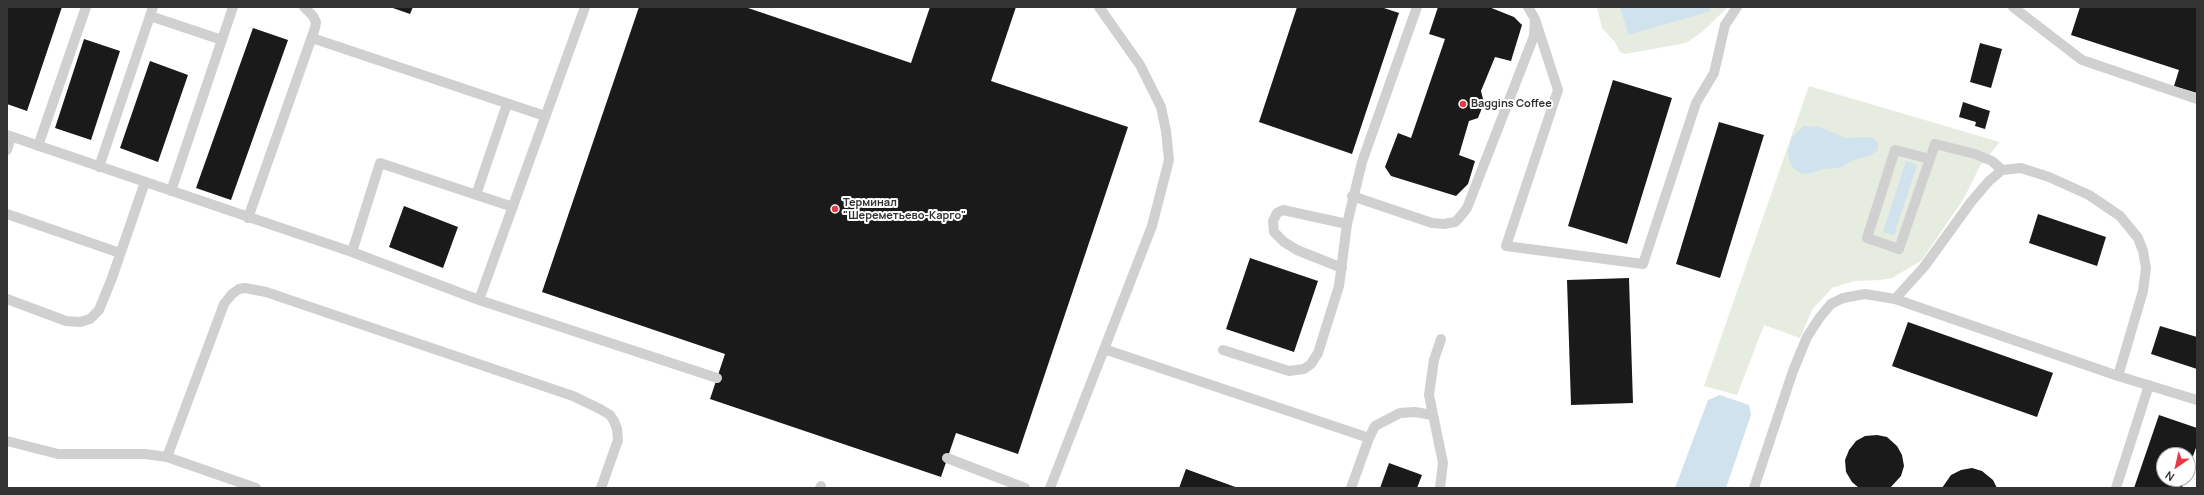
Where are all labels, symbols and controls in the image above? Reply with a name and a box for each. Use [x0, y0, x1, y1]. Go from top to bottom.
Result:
place label: Baggins Coffee [1471, 97, 1552, 111]
marker: Baggins Coffee [1458, 99, 1468, 109]
place label: Терминал "Шереметьево-Карго" [843, 196, 966, 222]
marker: Терминал "Шереметьево-Карго" [830, 204, 840, 214]
north arrow [2156, 447, 2196, 487]
text: N [2162, 468, 2177, 485]

